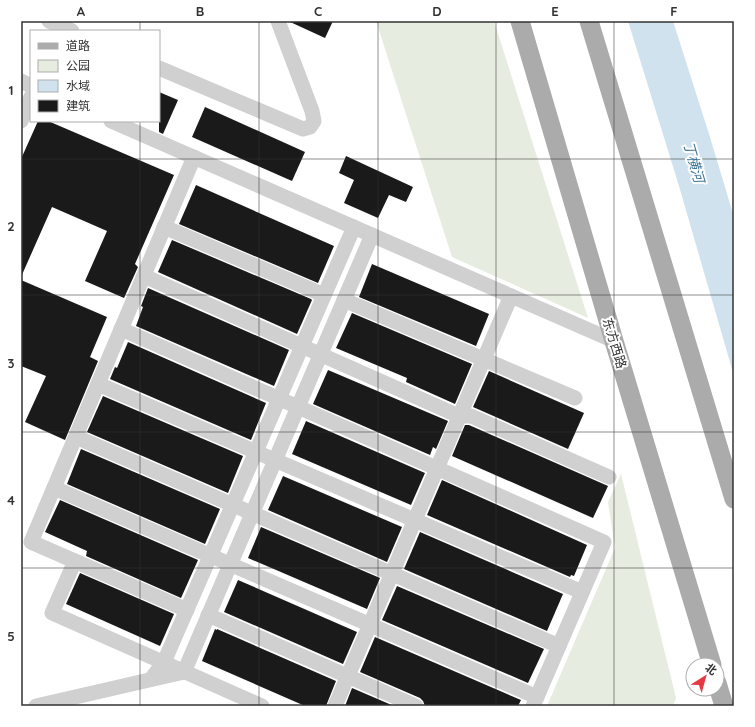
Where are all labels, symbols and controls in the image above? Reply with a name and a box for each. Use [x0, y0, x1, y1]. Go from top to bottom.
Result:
text: A [77, 3, 86, 19]
text: B [196, 3, 204, 19]
text: C [314, 3, 322, 19]
text: D [432, 3, 442, 19]
text: E [551, 3, 559, 19]
text: F [670, 3, 678, 19]
legend [30, 30, 160, 122]
text: 道路 [66, 38, 90, 53]
text: 公园 [66, 58, 90, 73]
text: 水域 [66, 78, 90, 93]
text: 1 [8, 82, 14, 98]
text: 建筑 [66, 98, 90, 113]
water label: 丁横河 [680, 139, 709, 188]
text: 2 [7, 218, 15, 234]
street label: 东方西路 [600, 316, 630, 370]
text: 3 [8, 355, 15, 371]
text: 4 [7, 492, 15, 508]
text: 5 [7, 628, 15, 644]
north arrow [685, 657, 725, 697]
text: 北 [702, 660, 720, 678]

